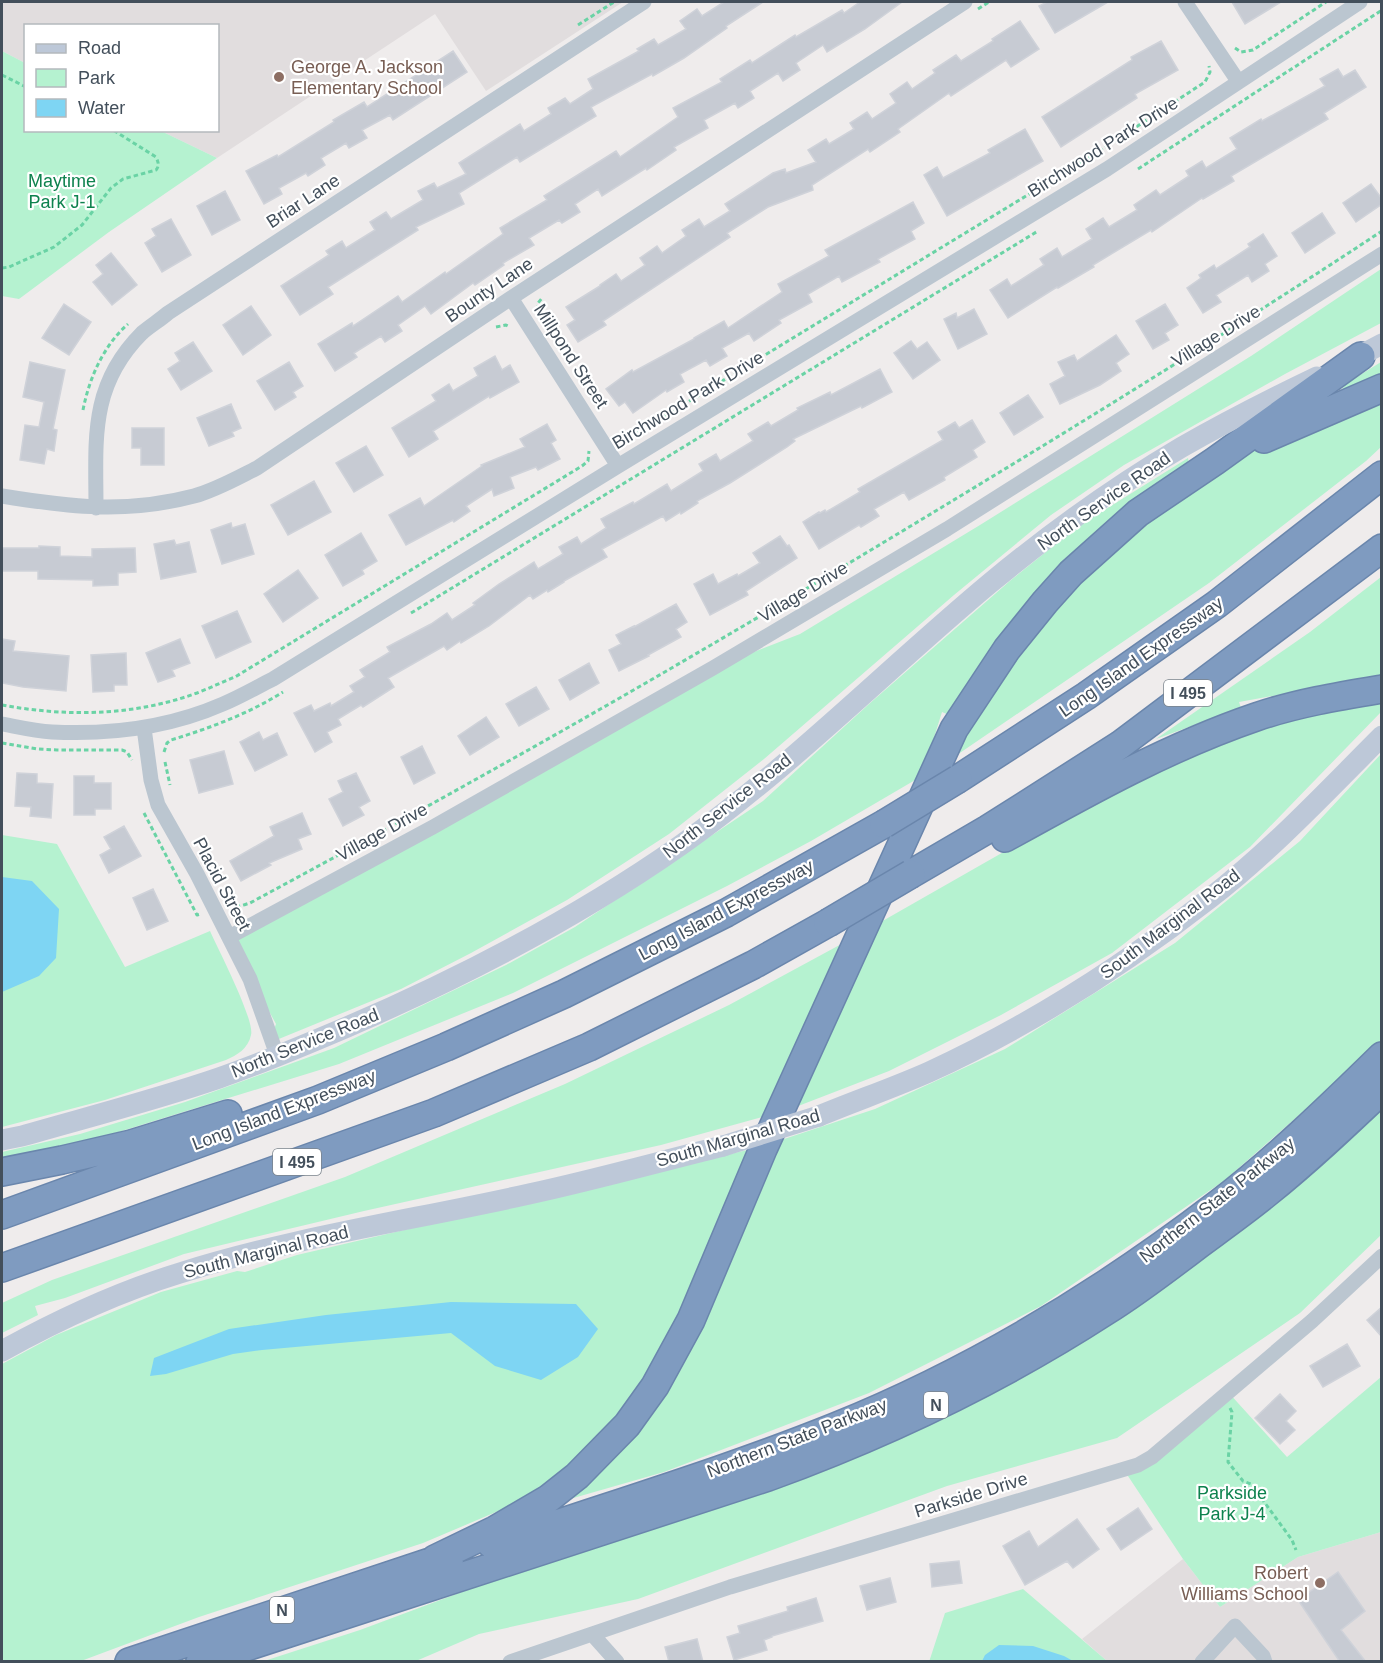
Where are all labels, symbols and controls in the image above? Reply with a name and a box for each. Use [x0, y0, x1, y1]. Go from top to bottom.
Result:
legend [24, 24, 219, 132]
text: Road [78, 38, 121, 58]
place label: George A. Jackson Elementary School [291, 57, 443, 98]
text: Park [78, 68, 116, 88]
marker: George A. Jackson Elementary School [272, 70, 286, 84]
street label: Birchwood Park Drive [1024, 93, 1182, 201]
text: Water [78, 98, 125, 118]
street label: Briar Lane [263, 170, 343, 232]
park label: Maytime Park J-1 [28, 171, 96, 212]
street label: Bounty Lane [442, 253, 536, 327]
street label: Millpond Street [530, 300, 612, 412]
street label: Village Drive [1168, 301, 1264, 371]
street label: Birchwood Park Drive [609, 347, 767, 453]
street label: North Service Road [1034, 448, 1174, 554]
street label: Village Drive [755, 557, 851, 627]
street label: Long Island Expressway [1055, 593, 1227, 721]
road number: I 495 [1164, 680, 1212, 706]
street label: North Service Road [659, 750, 795, 862]
street label: Village Drive [333, 799, 431, 865]
street label: Placid Street [189, 834, 255, 934]
street label: Long Island Expressway [635, 855, 817, 965]
street label: South Marginal Road [1096, 865, 1244, 983]
street label: North Service Road [228, 1004, 382, 1082]
street label: Long Island Expressway [189, 1066, 379, 1154]
street label: South Marginal Road [654, 1105, 822, 1171]
street label: Northern State Parkway [1136, 1133, 1298, 1267]
road number: I 495 [273, 1149, 321, 1175]
street label: South Marginal Road [182, 1222, 350, 1282]
road number: N [924, 1392, 948, 1418]
street label: Northern State Parkway [704, 1394, 890, 1482]
street label: Parkside Drive [912, 1468, 1030, 1522]
park label: Parkside Park J-4 [1197, 1483, 1267, 1524]
place label: Robert Williams School [1181, 1563, 1308, 1604]
marker: Robert Williams School [1313, 1576, 1327, 1590]
road number: N [270, 1597, 294, 1623]

